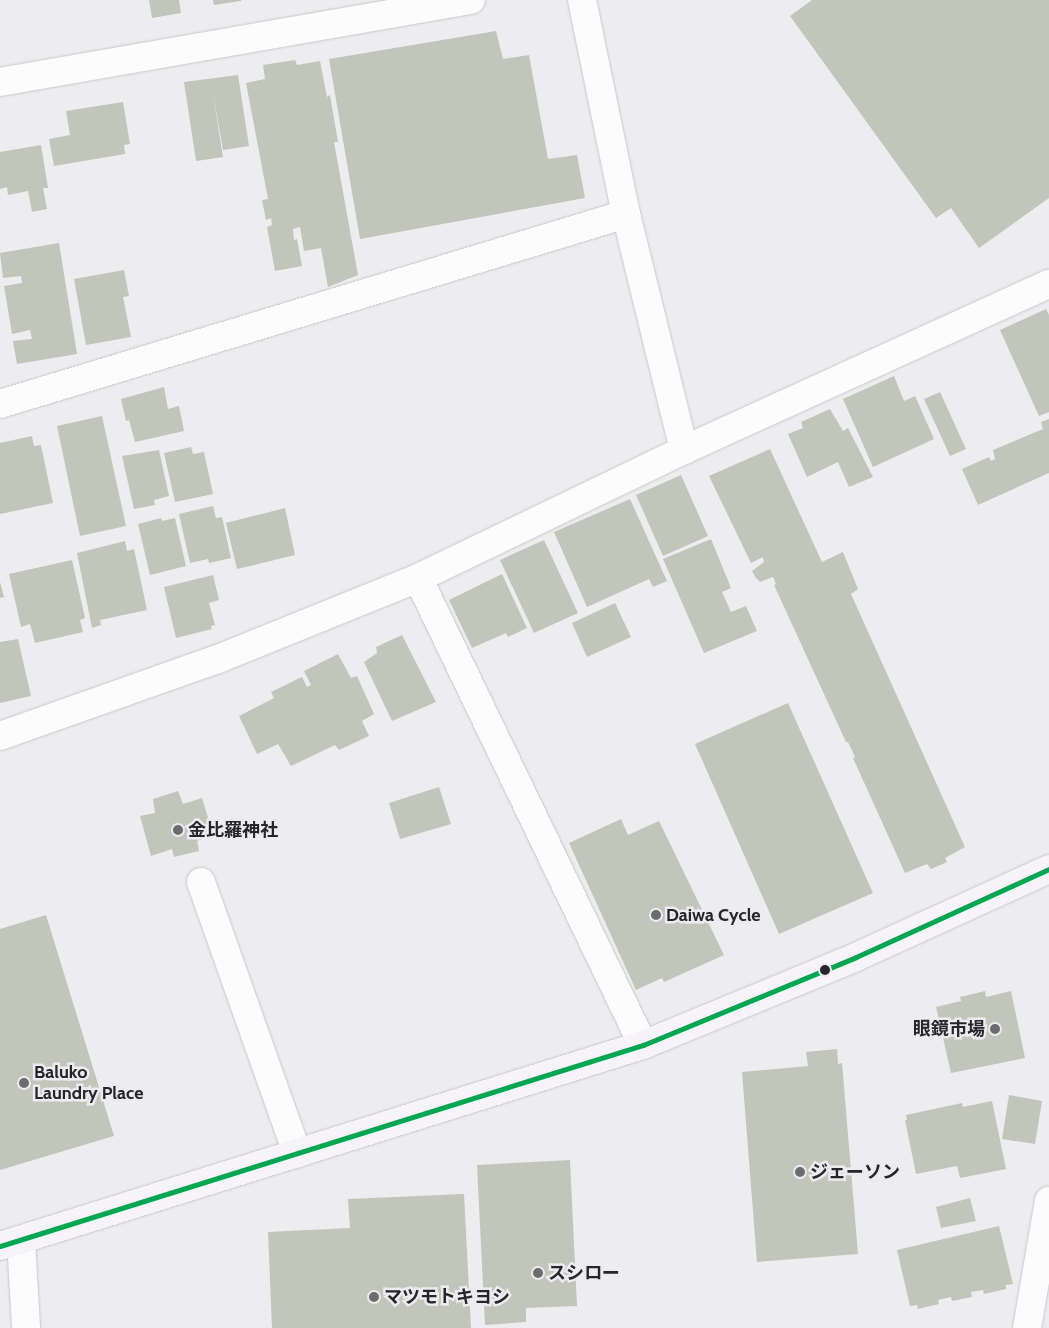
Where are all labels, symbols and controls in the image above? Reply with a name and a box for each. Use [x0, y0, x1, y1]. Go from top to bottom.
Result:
place label: 金比羅神社 [188, 819, 278, 841]
marker: 金比羅神社 [172, 824, 184, 836]
place label: Daiwa Cycle [666, 904, 761, 926]
marker: Daiwa Cycle [650, 909, 662, 921]
unlabelled marker [820, 965, 830, 975]
place label: 眼鏡市場 [913, 1018, 985, 1040]
marker: 眼鏡市場 [989, 1023, 1001, 1035]
place label: Baluko Laundry Place [34, 1062, 143, 1104]
marker: Baluko Laundry Place [18, 1077, 30, 1089]
place label: ジェーソン [810, 1161, 900, 1183]
marker: ジェーソン [794, 1166, 806, 1178]
place label: スシロー [548, 1262, 620, 1284]
marker: スシロー [532, 1267, 544, 1279]
place label: マツモトキヨシ [384, 1286, 510, 1308]
marker: マツモトキヨシ [368, 1291, 380, 1303]

